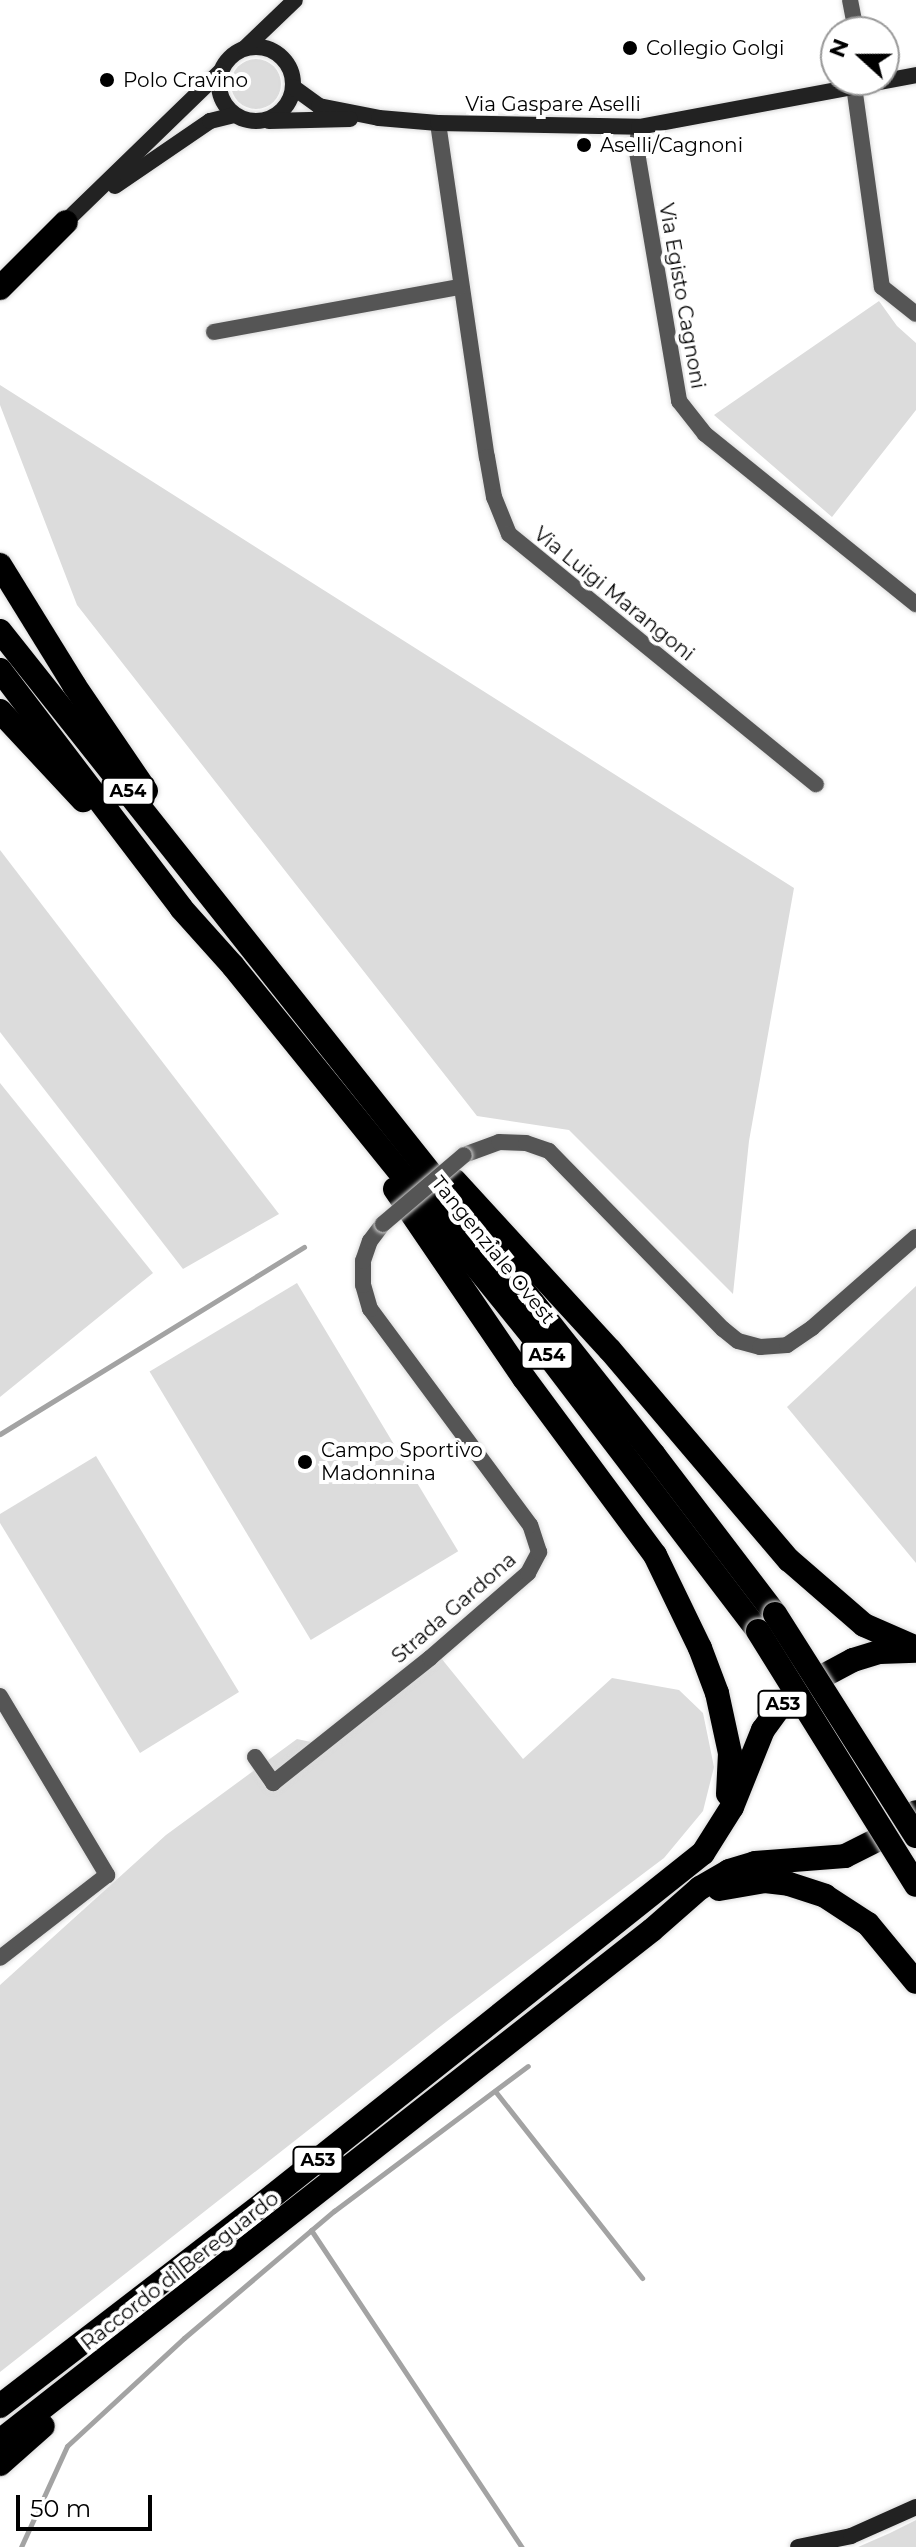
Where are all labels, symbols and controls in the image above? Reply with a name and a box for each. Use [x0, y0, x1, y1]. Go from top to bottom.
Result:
north arrow [820, 16, 900, 96]
text: N [823, 35, 855, 61]
place label: Collegio Golgi [646, 36, 784, 60]
marker: Collegio Golgi [621, 39, 639, 57]
place label: Polo Cravino [123, 68, 248, 92]
marker: Polo Cravino [98, 71, 116, 89]
street label: Via Gaspare Aselli [465, 92, 641, 116]
place label: Aselli/Cagnoni [600, 133, 743, 157]
marker: Aselli/Cagnoni [575, 136, 593, 154]
street label: Via Egisto Cagnoni [654, 201, 710, 391]
street label: Via Luigi Marangoni [529, 522, 699, 666]
road number: A54 [100, 777, 156, 805]
street label: Tangenziale Ovest [426, 1171, 560, 1329]
road number: A54 [519, 1341, 575, 1369]
place label: Campo Sportivo Madonnina [321, 1438, 483, 1485]
marker: Campo Sportivo Madonnina [296, 1453, 314, 1471]
street label: Strada Gardona [387, 1548, 521, 1668]
road number: A53 [757, 1690, 809, 1718]
road number: A53 [292, 2146, 344, 2174]
street label: Raccordo di Bereguardo [76, 2186, 284, 2356]
scale bar [20, 2479, 156, 2529]
text: 50 m [30, 2494, 91, 2523]

